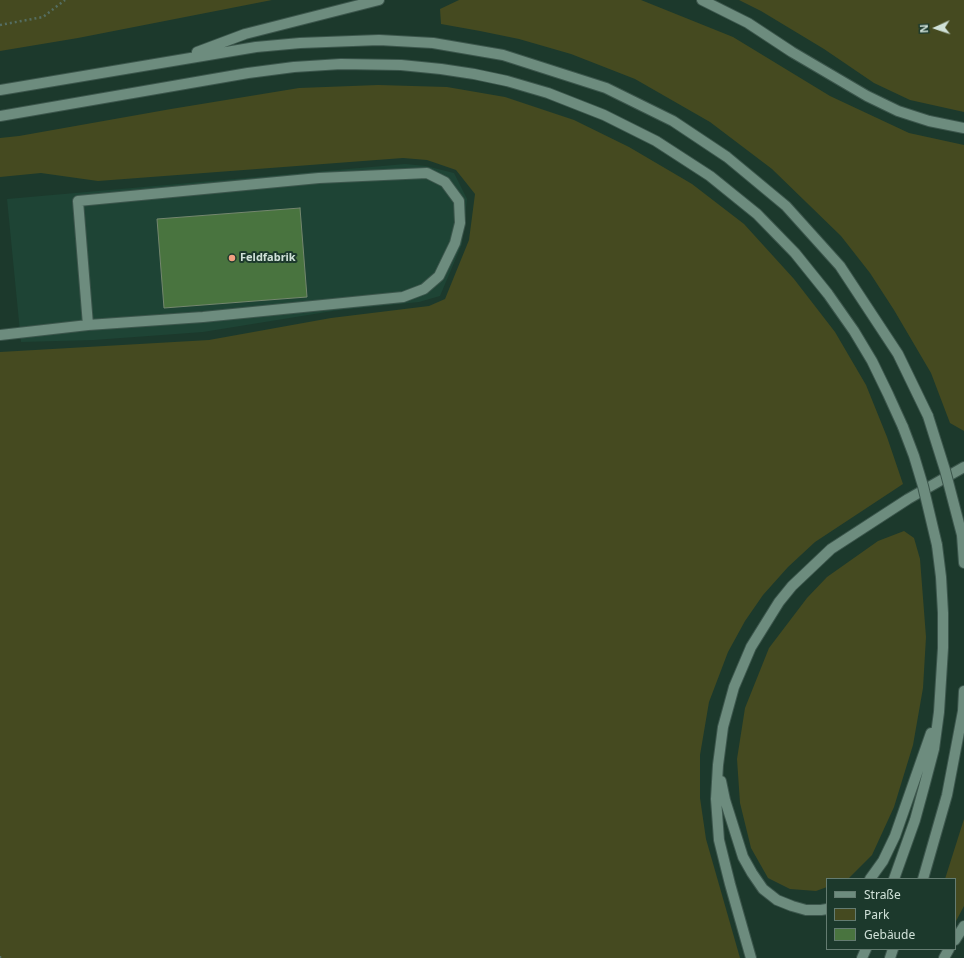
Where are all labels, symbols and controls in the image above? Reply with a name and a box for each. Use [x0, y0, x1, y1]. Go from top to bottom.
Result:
north arrow [916, 8, 956, 48]
text: N [916, 24, 931, 34]
place label: Feldfabrik [240, 251, 296, 265]
marker: Feldfabrik [227, 253, 237, 263]
legend [826, 878, 956, 950]
text: Straße [864, 886, 901, 903]
text: Park [864, 906, 889, 923]
text: Gebäude [864, 926, 915, 943]

